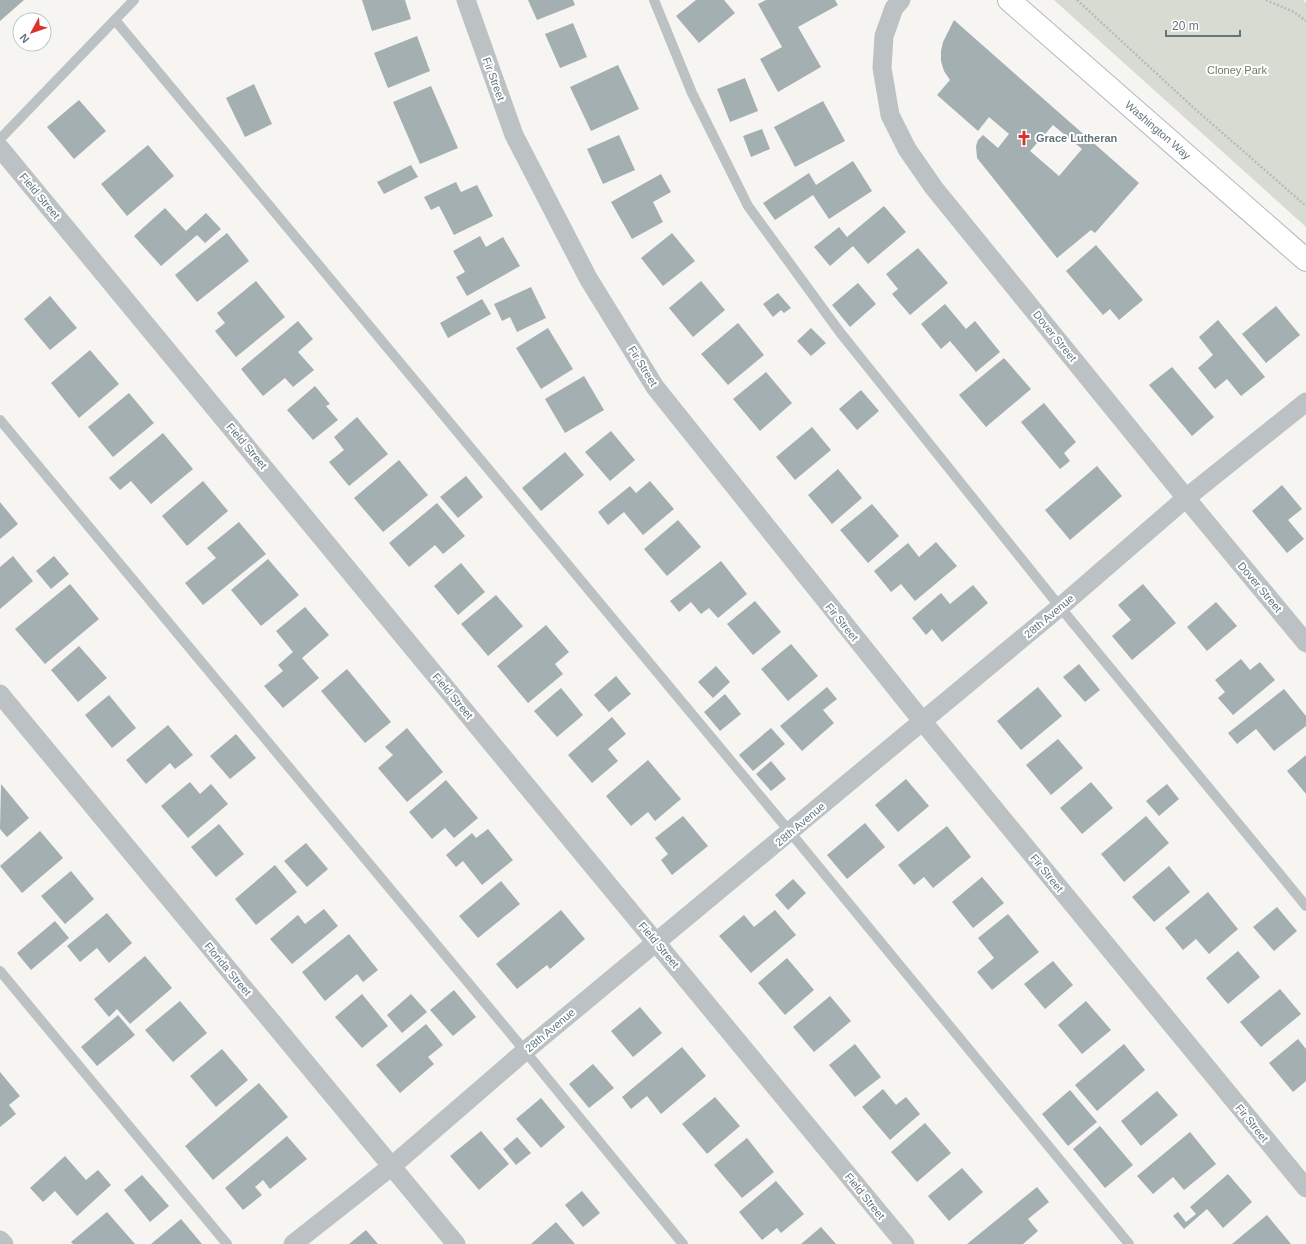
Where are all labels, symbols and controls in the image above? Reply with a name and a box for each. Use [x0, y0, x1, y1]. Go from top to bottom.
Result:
north arrow [12, 12, 52, 52]
scale bar [1166, 12, 1240, 38]
text: 20 m [1172, 19, 1199, 33]
text: N [17, 31, 31, 45]
street label: Fir Street [481, 56, 507, 102]
park label: Cloney Park [1207, 64, 1267, 76]
street label: Washington Way [1123, 98, 1193, 162]
church icon: Grace Lutheran [1015, 129, 1033, 147]
place label: Grace Lutheran [1036, 132, 1118, 144]
street label: Field Street [17, 171, 63, 221]
street label: Dover Street [1031, 308, 1079, 364]
street label: Fir Street [626, 344, 660, 388]
street label: Field Street [224, 421, 270, 471]
street label: Dover Street [1236, 559, 1284, 615]
street label: 28th Avenue [1022, 592, 1076, 640]
street label: Fir Street [823, 601, 861, 643]
street label: Field Street [430, 671, 476, 721]
street label: 28th Avenue [773, 800, 827, 848]
street label: Fir Street [1028, 852, 1066, 894]
street label: Field Street [636, 920, 682, 970]
street label: Florida Street [202, 940, 254, 998]
street label: 28th Avenue [523, 1006, 577, 1054]
street label: Fir Street [1233, 1102, 1271, 1144]
street label: Field Street [843, 1170, 887, 1222]

